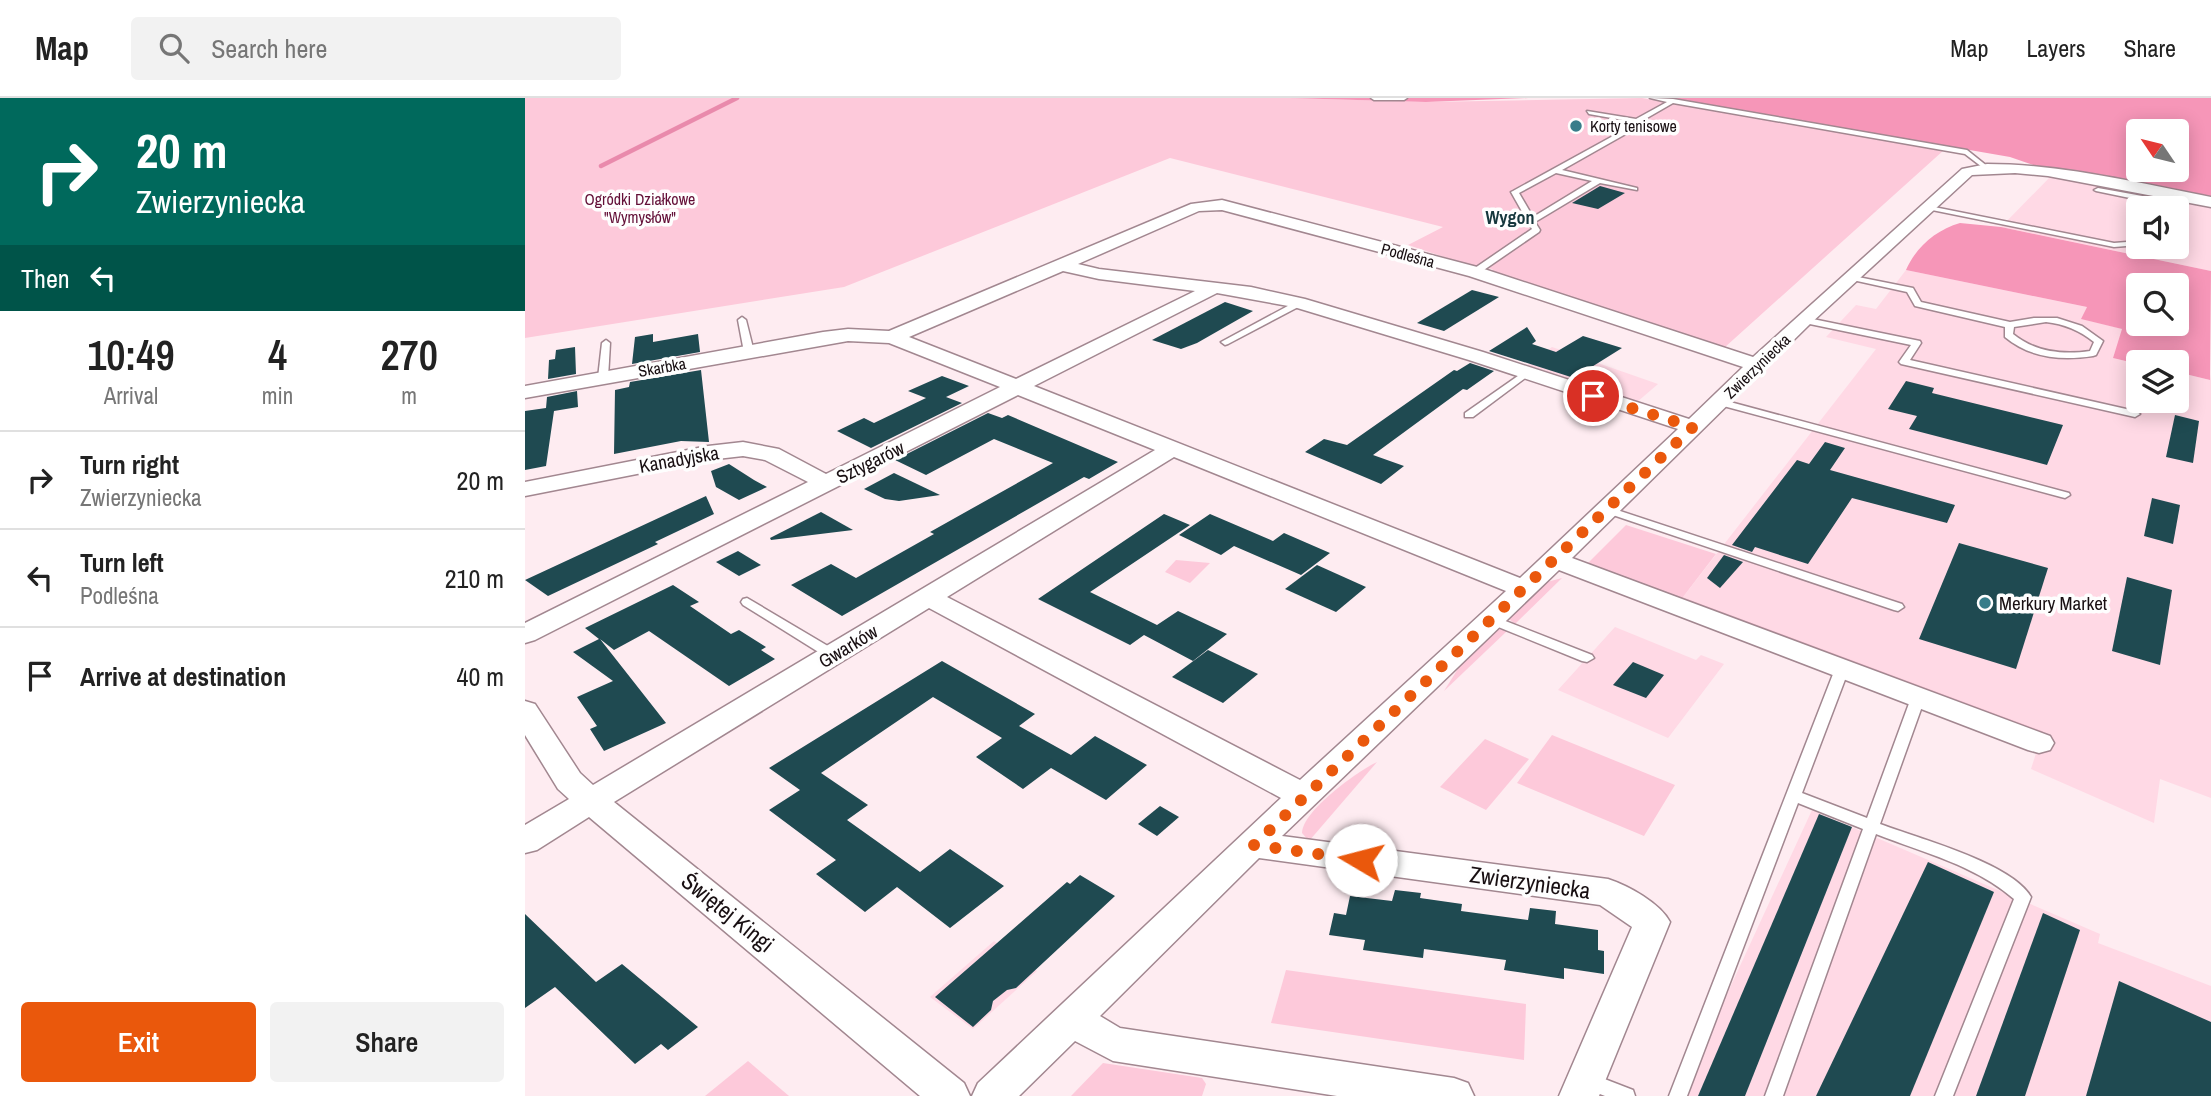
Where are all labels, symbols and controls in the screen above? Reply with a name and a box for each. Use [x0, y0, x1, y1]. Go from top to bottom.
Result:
search box [131, 17, 621, 80]
text: Map [35, 26, 89, 70]
icon: search [155, 29, 193, 67]
text: Search here [211, 31, 327, 66]
text: Map [1950, 32, 1988, 64]
text: Layers [2026, 32, 2085, 64]
text: Share [2123, 32, 2176, 64]
place label: Korty tenisowe [1590, 115, 1677, 137]
text: 20 m [136, 117, 228, 183]
marker: Korty tenisowe [1568, 118, 1584, 134]
north arrow [2126, 119, 2189, 182]
map controls [2126, 119, 2189, 413]
icon: right [21, 126, 112, 217]
text: Zwierzyniecka [136, 180, 305, 223]
park label: Ogródki Działkowe "Wymysłów" [585, 188, 695, 228]
button: sound [2126, 196, 2189, 259]
district label: Wygon [1486, 205, 1534, 230]
street label: Podleśna [1379, 237, 1438, 273]
icon: left [84, 259, 122, 297]
text: Then [21, 261, 70, 296]
button: search [2126, 273, 2189, 336]
text: 10:49 [87, 327, 175, 383]
text: 4 [268, 327, 287, 383]
text: 270 [380, 327, 438, 383]
street label: Zwierzyniecka [1719, 328, 1796, 403]
button: layers [2126, 350, 2189, 413]
street label: Skarbka [636, 352, 688, 382]
pin [1563, 366, 1623, 426]
icon: arrive [1574, 377, 1612, 415]
text: Arrival [104, 380, 158, 411]
text: min [262, 380, 293, 411]
text: m [401, 380, 417, 411]
street label: Sztygarów [832, 434, 909, 490]
street label: Kanadyjska [637, 439, 721, 479]
text: Turn right [80, 447, 179, 482]
icon: right [21, 461, 59, 499]
text: 20 m [457, 463, 504, 498]
text: Zwierzyniecka [80, 482, 202, 513]
text: Turn left [80, 545, 164, 580]
icon: left [21, 559, 59, 597]
text: 210 m [445, 561, 504, 596]
text: Podleśna [80, 580, 159, 611]
place label: Merkury Market [1999, 590, 2108, 616]
marker: Merkury Market [1977, 595, 1993, 611]
street label: Gwarków [813, 618, 883, 674]
icon: arrive [21, 657, 59, 695]
text: Arrive at destination [80, 659, 286, 694]
text: 40 m [457, 659, 504, 694]
position arrow [1324, 823, 1398, 897]
street label: Zwierzyniecka [1468, 858, 1593, 906]
street label: Świętej Kingi [675, 865, 781, 959]
button: Exit [21, 1002, 256, 1082]
button: Share [270, 1002, 504, 1082]

